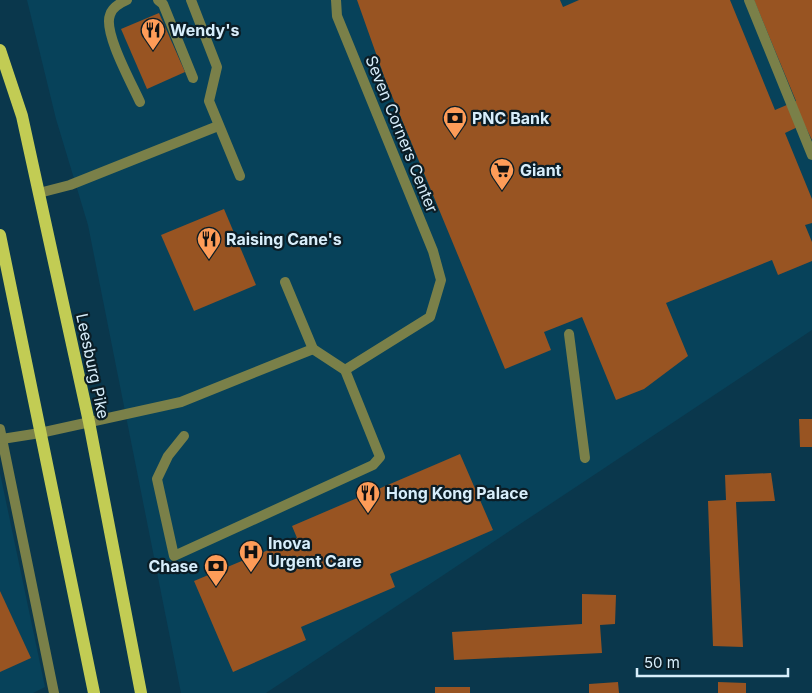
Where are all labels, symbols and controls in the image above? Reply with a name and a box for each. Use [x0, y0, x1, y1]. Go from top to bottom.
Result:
restaurant icon: Wendy's [140, 17, 166, 51]
place label: Wendy's [170, 20, 239, 40]
street label: Seven Corners Center [361, 53, 443, 215]
bank icon: PNC Bank [442, 105, 468, 139]
place label: PNC Bank [472, 108, 550, 128]
supermarket icon: Giant [489, 157, 515, 191]
place label: Giant [520, 160, 562, 180]
restaurant icon: Raising Cane's [196, 226, 222, 260]
place label: Raising Cane's [226, 229, 342, 249]
street label: Leesburg Pike [72, 311, 114, 421]
restaurant icon: Hong Kong Palace [355, 480, 381, 514]
place label: Hong Kong Palace [386, 483, 528, 503]
place label: Inova Urgent Care [268, 533, 362, 571]
hospital icon: Inova Urgent Care [238, 539, 264, 573]
bank icon: Chase [203, 553, 229, 587]
place label: Chase [148, 556, 198, 576]
scale bar [637, 646, 788, 678]
text: 50 m [644, 653, 680, 672]

